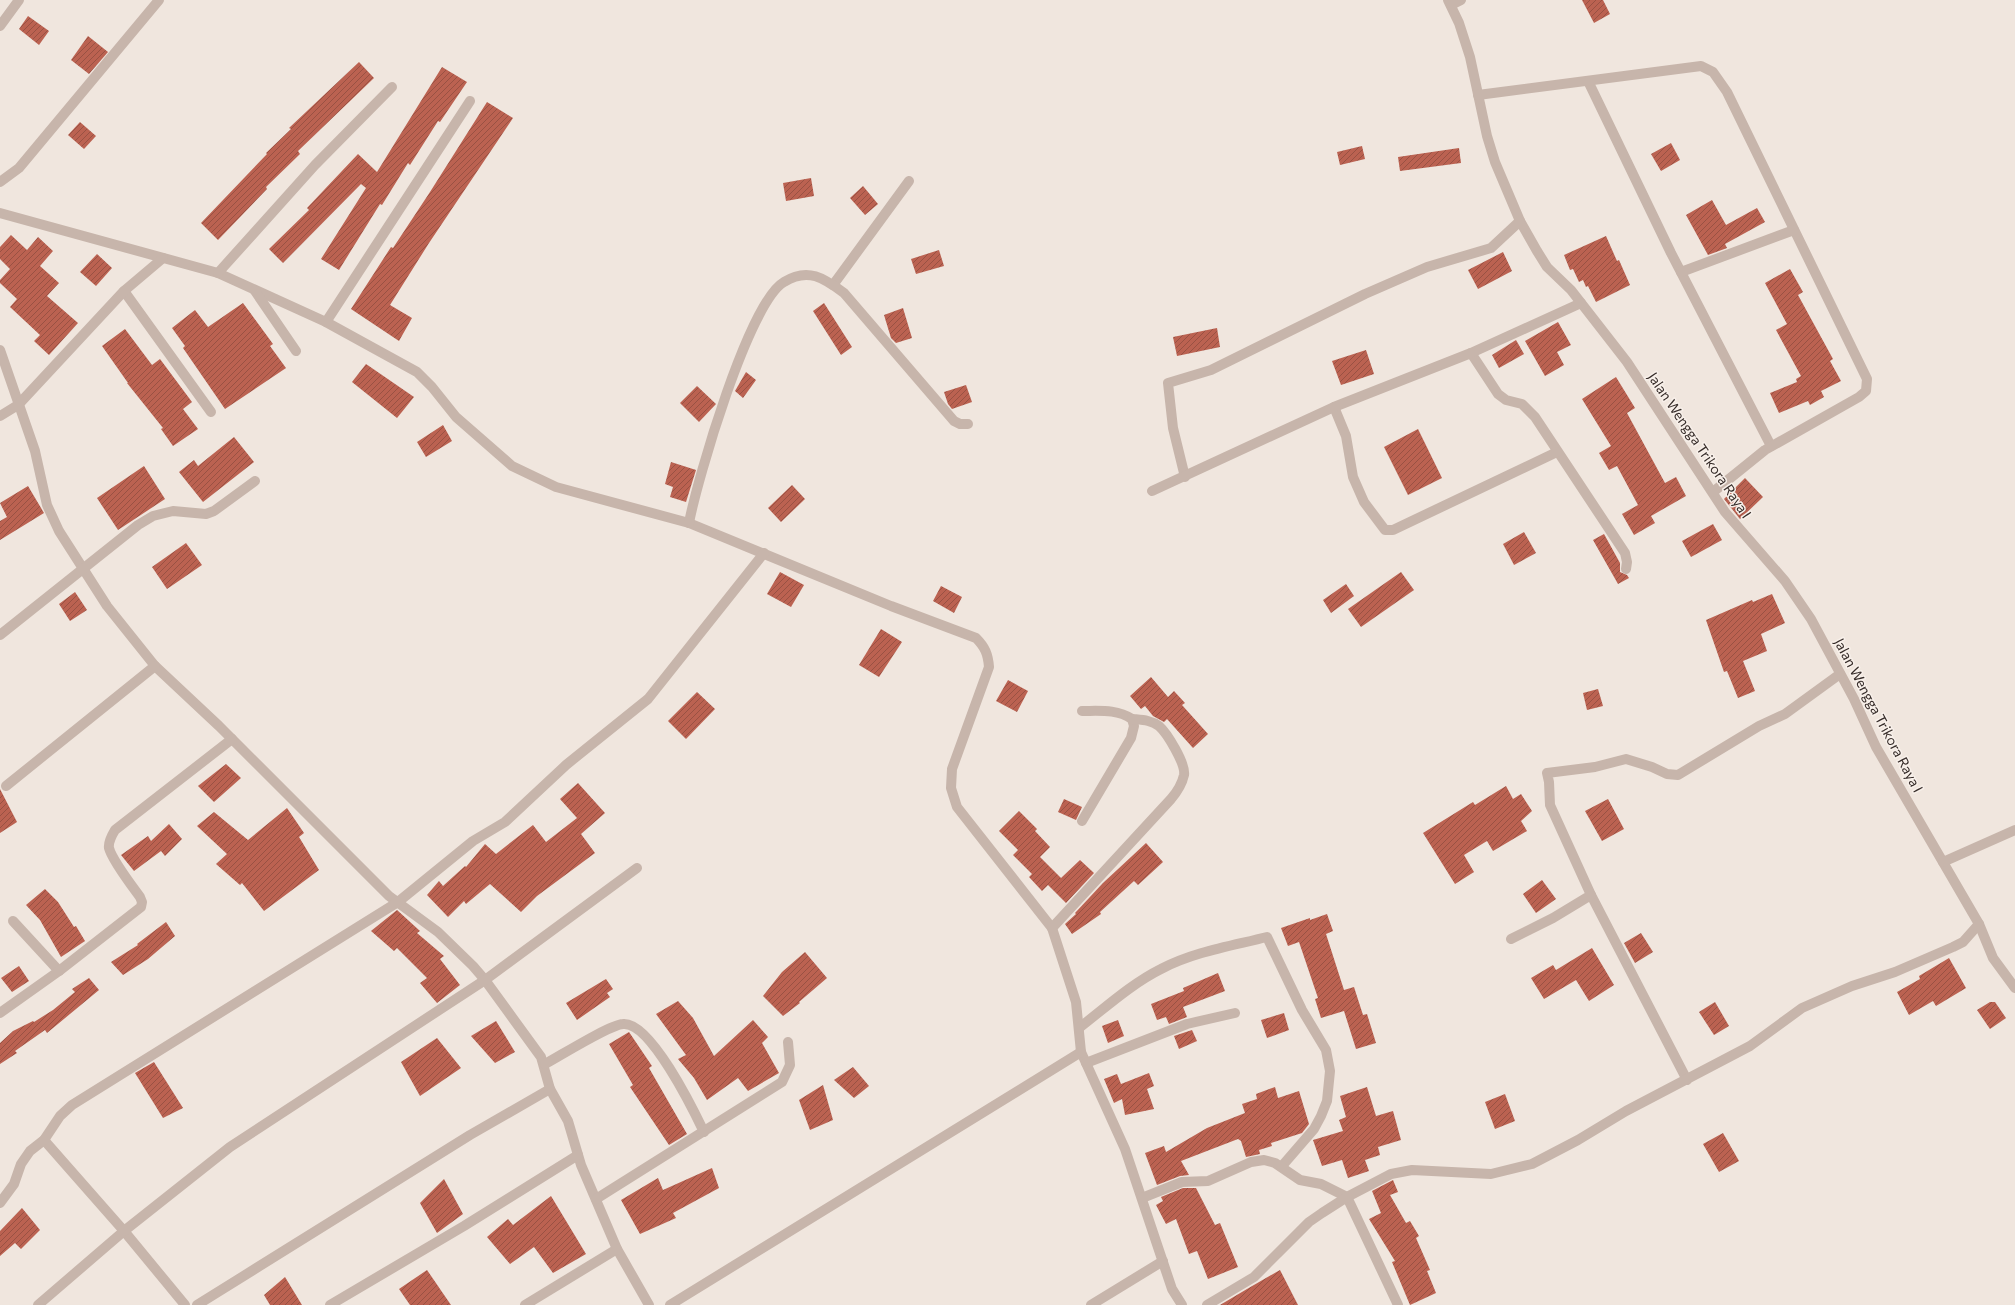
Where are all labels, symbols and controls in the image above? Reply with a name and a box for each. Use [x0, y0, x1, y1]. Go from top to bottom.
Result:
street label: Jalan Wengga Trikora Raya I [1645, 369, 1755, 521]
street label: Jalan Wengga Trikora Raya I [1831, 635, 1927, 795]

